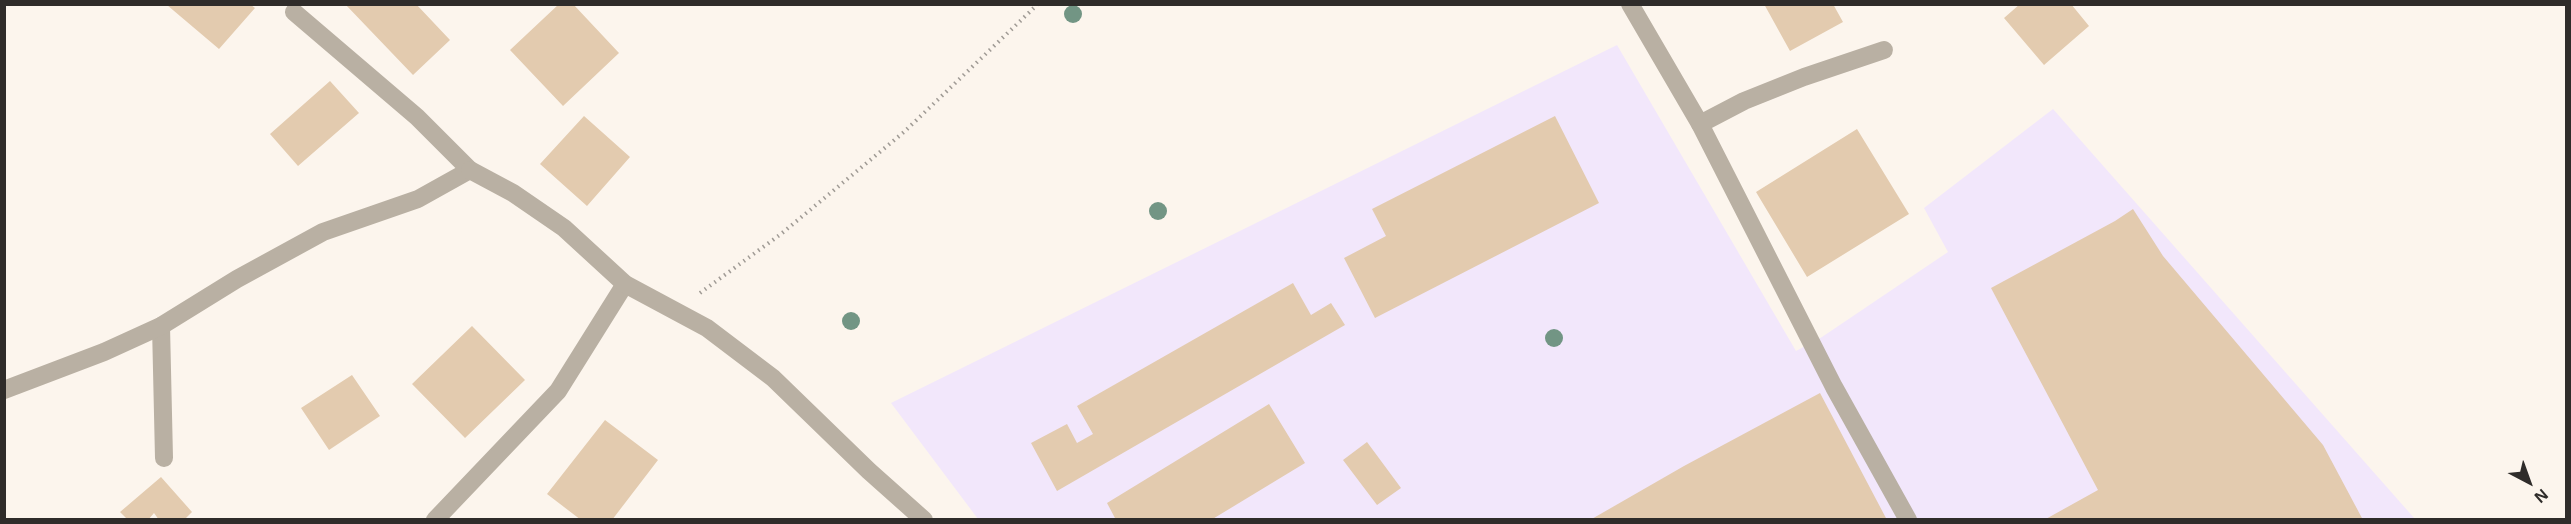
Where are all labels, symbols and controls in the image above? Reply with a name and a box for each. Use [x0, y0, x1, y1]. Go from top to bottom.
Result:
north arrow [2499, 452, 2559, 512]
text: N [2531, 486, 2551, 506]

